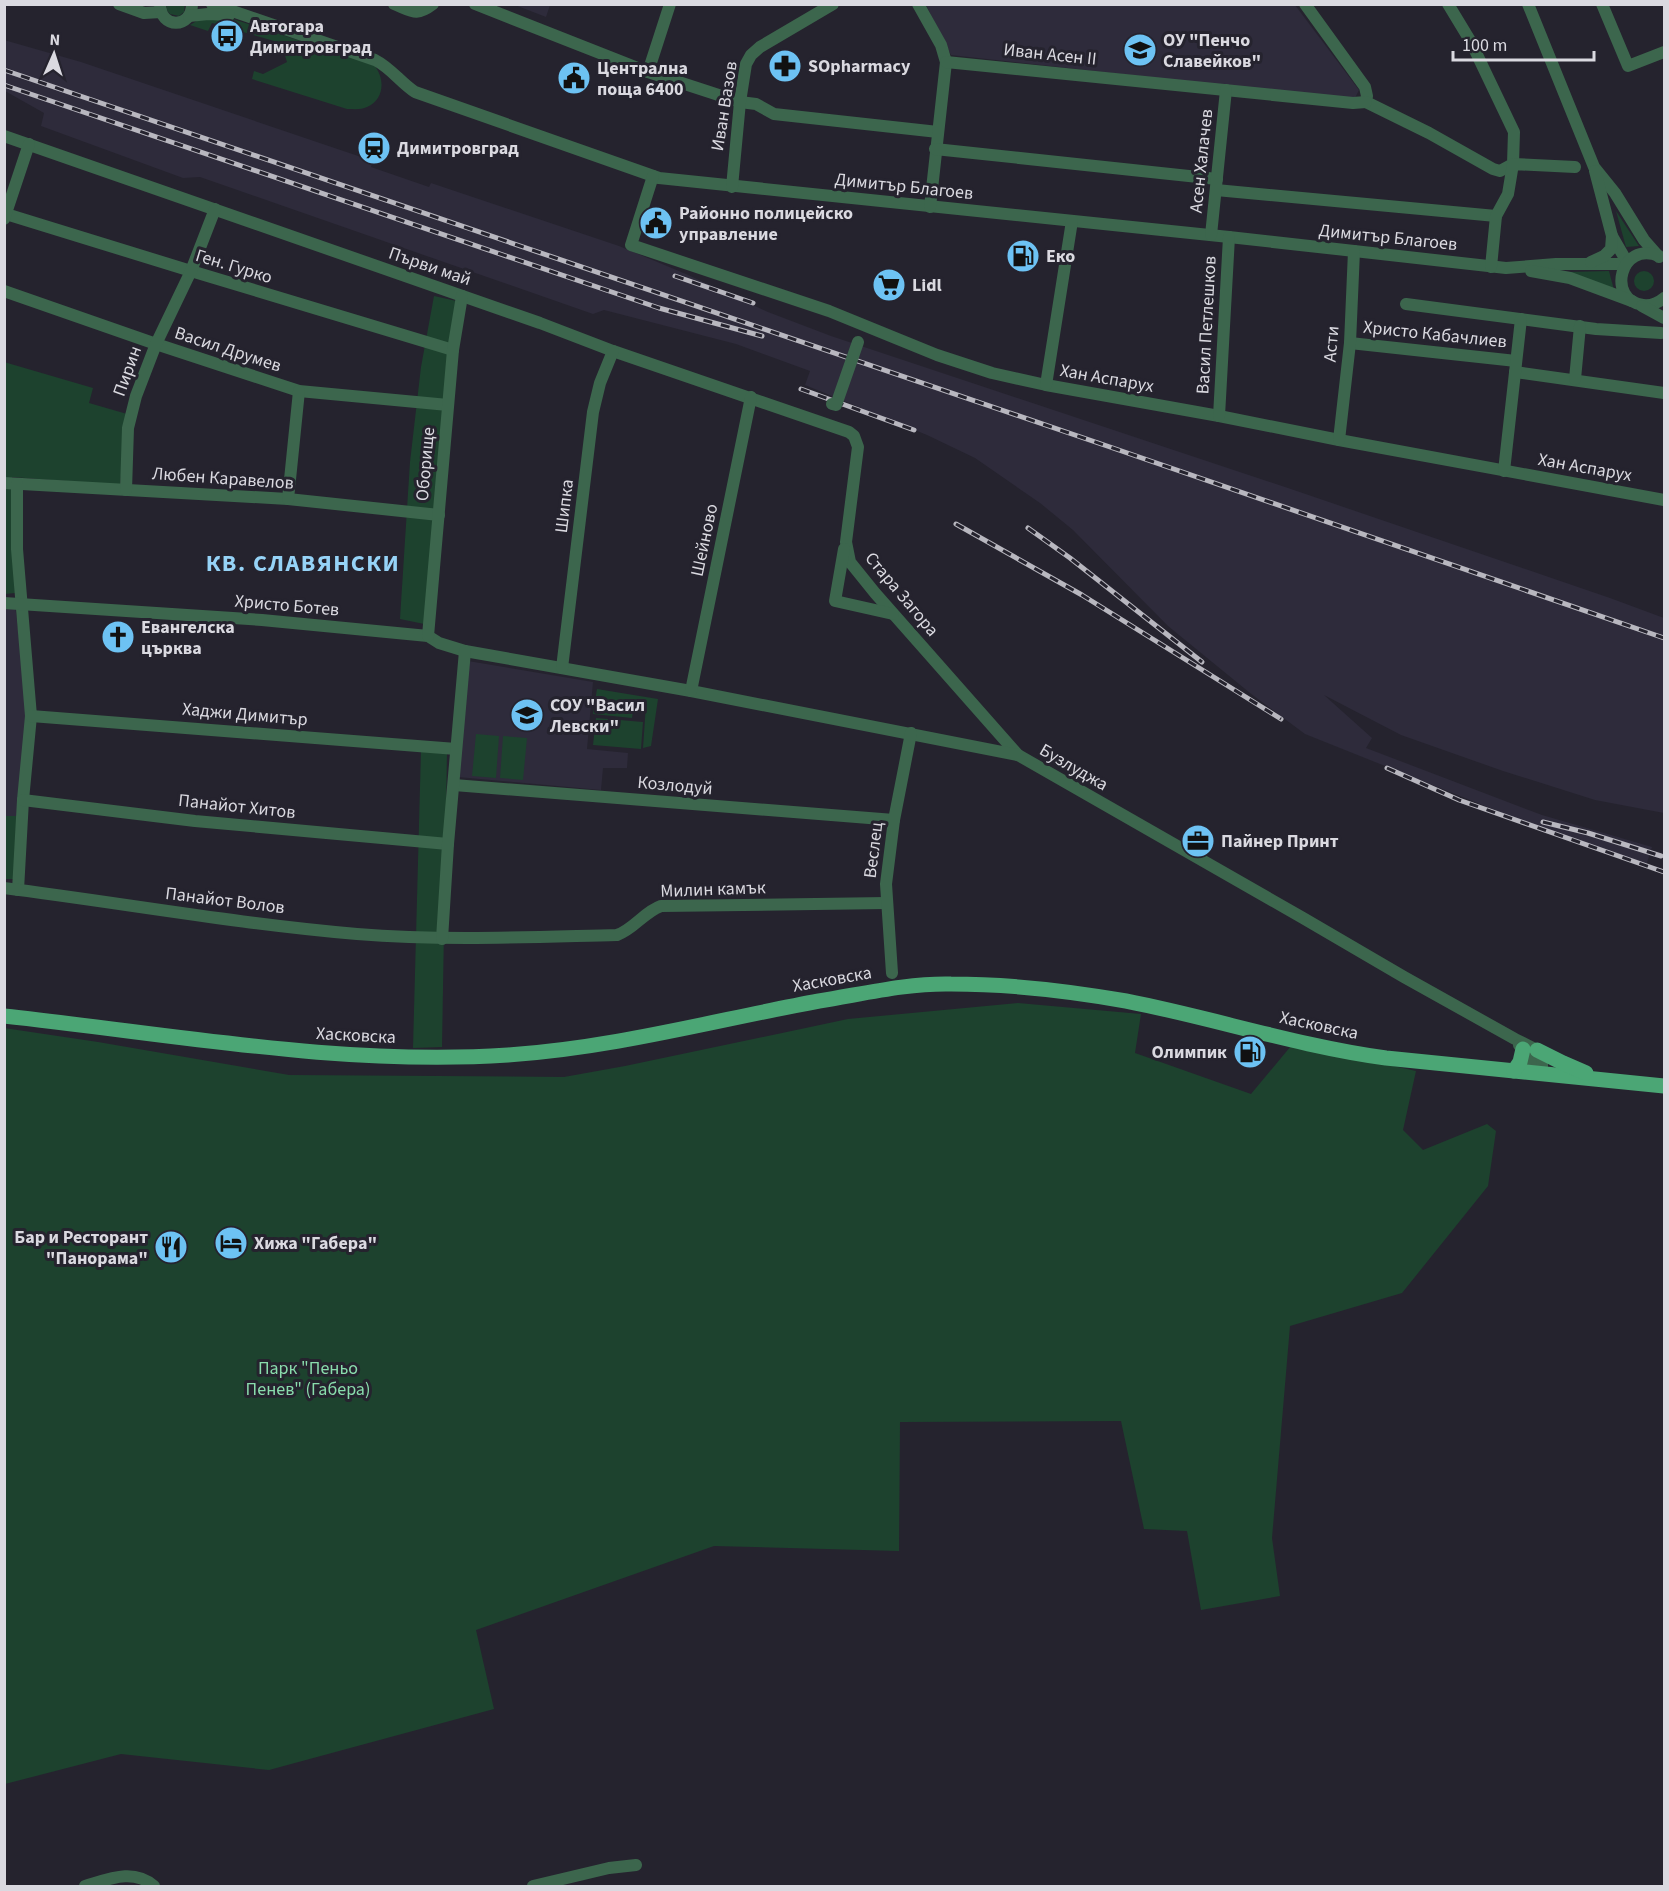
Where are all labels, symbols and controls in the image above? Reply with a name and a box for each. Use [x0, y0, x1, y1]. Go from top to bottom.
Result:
place label: Автогара Димитровград [249, 14, 372, 60]
bus stop icon: Автогара Димитровград [209, 18, 245, 54]
north arrow [24, 24, 84, 84]
scale bar [1453, 24, 1594, 62]
place label: ОУ "Пенчо Славейков" [1163, 28, 1261, 74]
text: N [49, 29, 61, 51]
school or university icon: ОУ "Пенчо Славейков" [1122, 32, 1158, 68]
text: 100 m [1462, 33, 1507, 58]
street label: Иван Асен II [1002, 37, 1098, 72]
pharmacy icon: SOpharmacy [767, 48, 803, 84]
place label: SOpharmacy [808, 54, 911, 79]
place label: Централна поща 6400 [597, 56, 688, 102]
street label: Иван Вазов [705, 59, 744, 153]
public building icon: Централна поща 6400 [556, 60, 592, 96]
street label: Асен Халачев [1184, 108, 1219, 214]
station icon: Димитровград [356, 130, 392, 166]
place label: Димитровград [397, 136, 519, 161]
street label: Димитър Благоев [833, 167, 974, 206]
place label: Районно полицейско управление [679, 201, 853, 247]
public building icon: Районно полицейско управление [638, 205, 674, 241]
street label: Димитър Благоев [1317, 218, 1458, 257]
fuel station icon: Еко [1005, 238, 1041, 274]
street label: Първи май [385, 241, 475, 292]
street label: Ген. Гурко [192, 243, 275, 290]
place label: Еко [1046, 244, 1075, 269]
street label: Васил Петлешков [1190, 255, 1223, 395]
supermarket icon: Lidl [871, 267, 907, 303]
place label: Lidl [912, 273, 942, 298]
street label: Христо Кабачлиев [1362, 315, 1508, 354]
street label: Васил Друмев [171, 320, 284, 378]
street label: Асти [1317, 325, 1346, 363]
street label: Пирин [107, 342, 148, 400]
street label: Хан Аспарух [1058, 358, 1156, 399]
street label: Оборище [410, 426, 441, 502]
street label: Хан Аспарух [1536, 447, 1634, 488]
street label: Любен Каравелов [151, 461, 295, 496]
street label: Шипка [549, 478, 580, 534]
street label: Шейново [685, 501, 724, 579]
district label: КВ. СЛАВЯНСКИ [206, 546, 400, 581]
street label: Стара Загора [859, 547, 944, 642]
street label: Христо Ботев [234, 588, 340, 623]
place label: Евангелска църква [141, 615, 235, 661]
church icon: Евангелска църква [100, 619, 136, 655]
place label: СОУ "Васил Левски" [549, 693, 645, 739]
street label: Хаджи Димитър [181, 697, 309, 732]
school or university icon: СОУ "Васил Левски" [509, 697, 545, 733]
street label: Бузлуджа [1035, 738, 1113, 797]
street label: Козлодуй [636, 770, 714, 801]
street label: Панайот Хитов [177, 788, 297, 825]
street label: Веслец [858, 821, 889, 880]
office icon: Пайнер Принт [1180, 823, 1216, 859]
place label: Пайнер Принт [1221, 829, 1339, 854]
street label: Милин камък [660, 875, 766, 904]
street label: Панайот Волов [164, 881, 286, 920]
street label: Хасковска [791, 960, 874, 999]
street label: Хасковска [1277, 1005, 1361, 1046]
street label: Хасковска [315, 1021, 396, 1050]
fuel station icon: Олимпик [1232, 1034, 1268, 1070]
place label: Олимпик [1152, 1040, 1227, 1065]
place label: Бар и Ресторант "Панорама" [14, 1225, 148, 1271]
hotel icon: Хижа "Габера" [213, 1225, 249, 1261]
restaurant icon: Бар и Ресторант "Панорама" [153, 1229, 189, 1265]
place label: Хижа "Габера" [254, 1231, 377, 1256]
park label: Парк "Пеньо Пенев" (Габера) [246, 1356, 370, 1402]

